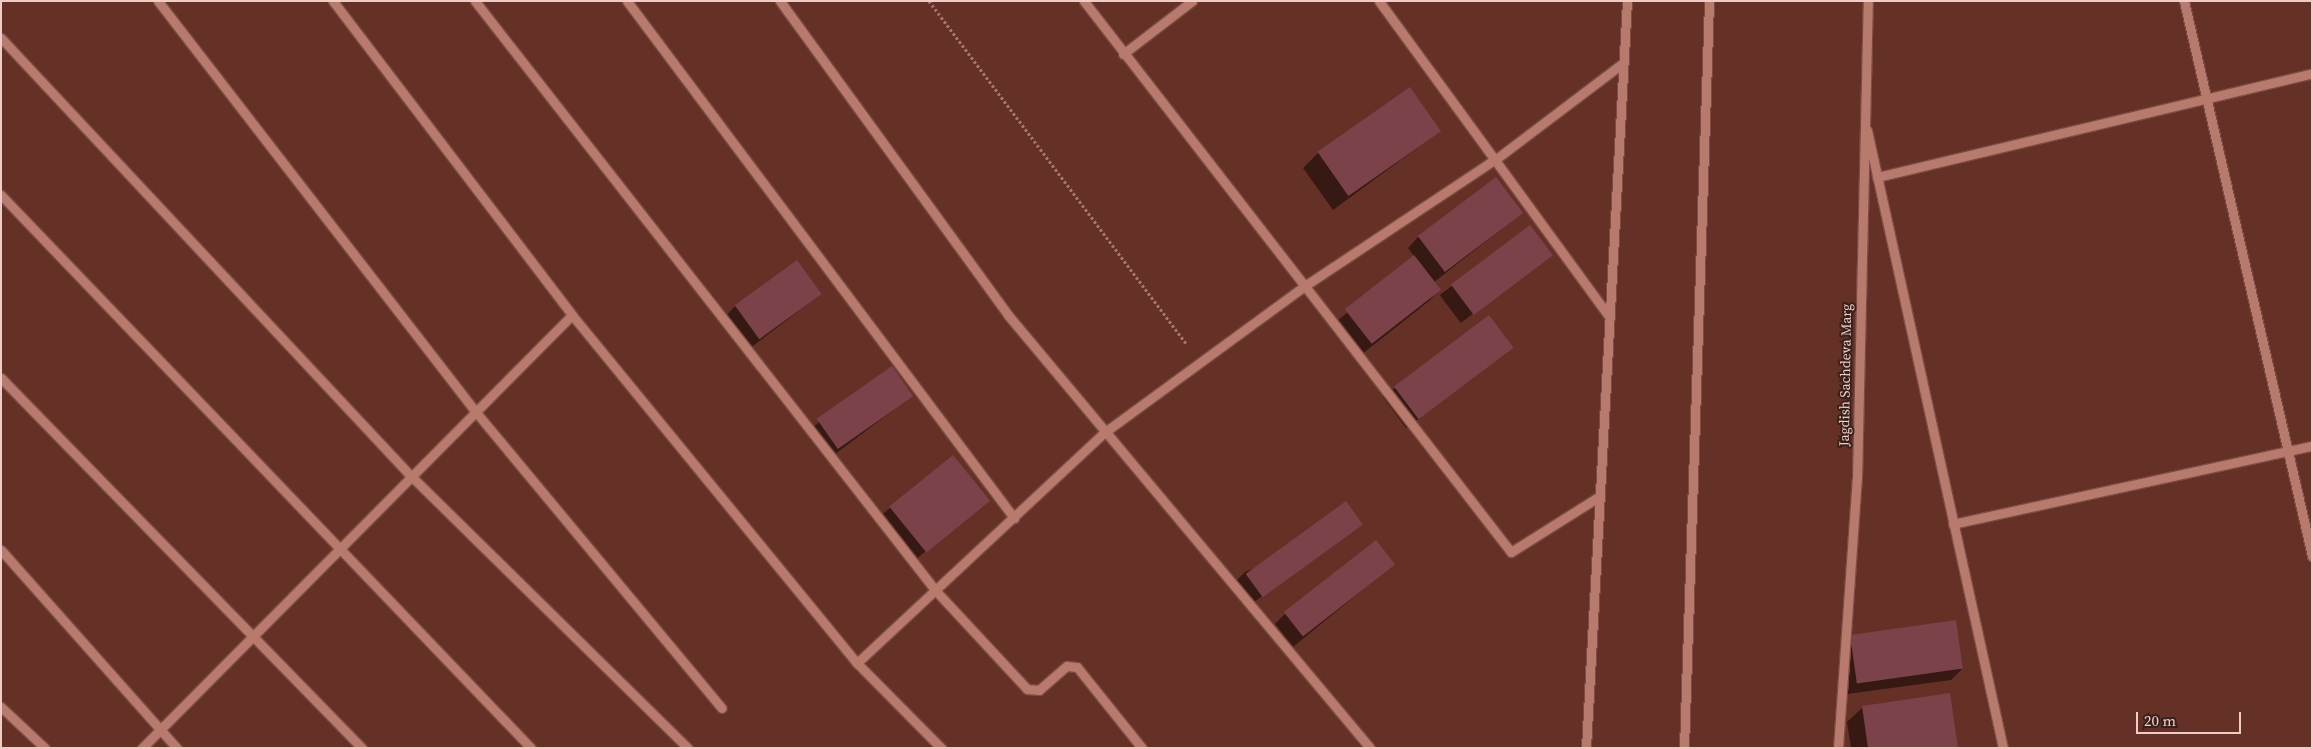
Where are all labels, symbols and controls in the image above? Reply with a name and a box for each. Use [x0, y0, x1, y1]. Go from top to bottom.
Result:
street label: Jagdish Sachdeva Marg [1835, 304, 1855, 446]
scale bar [2138, 702, 2243, 734]
text: 20 m [2144, 710, 2176, 731]

